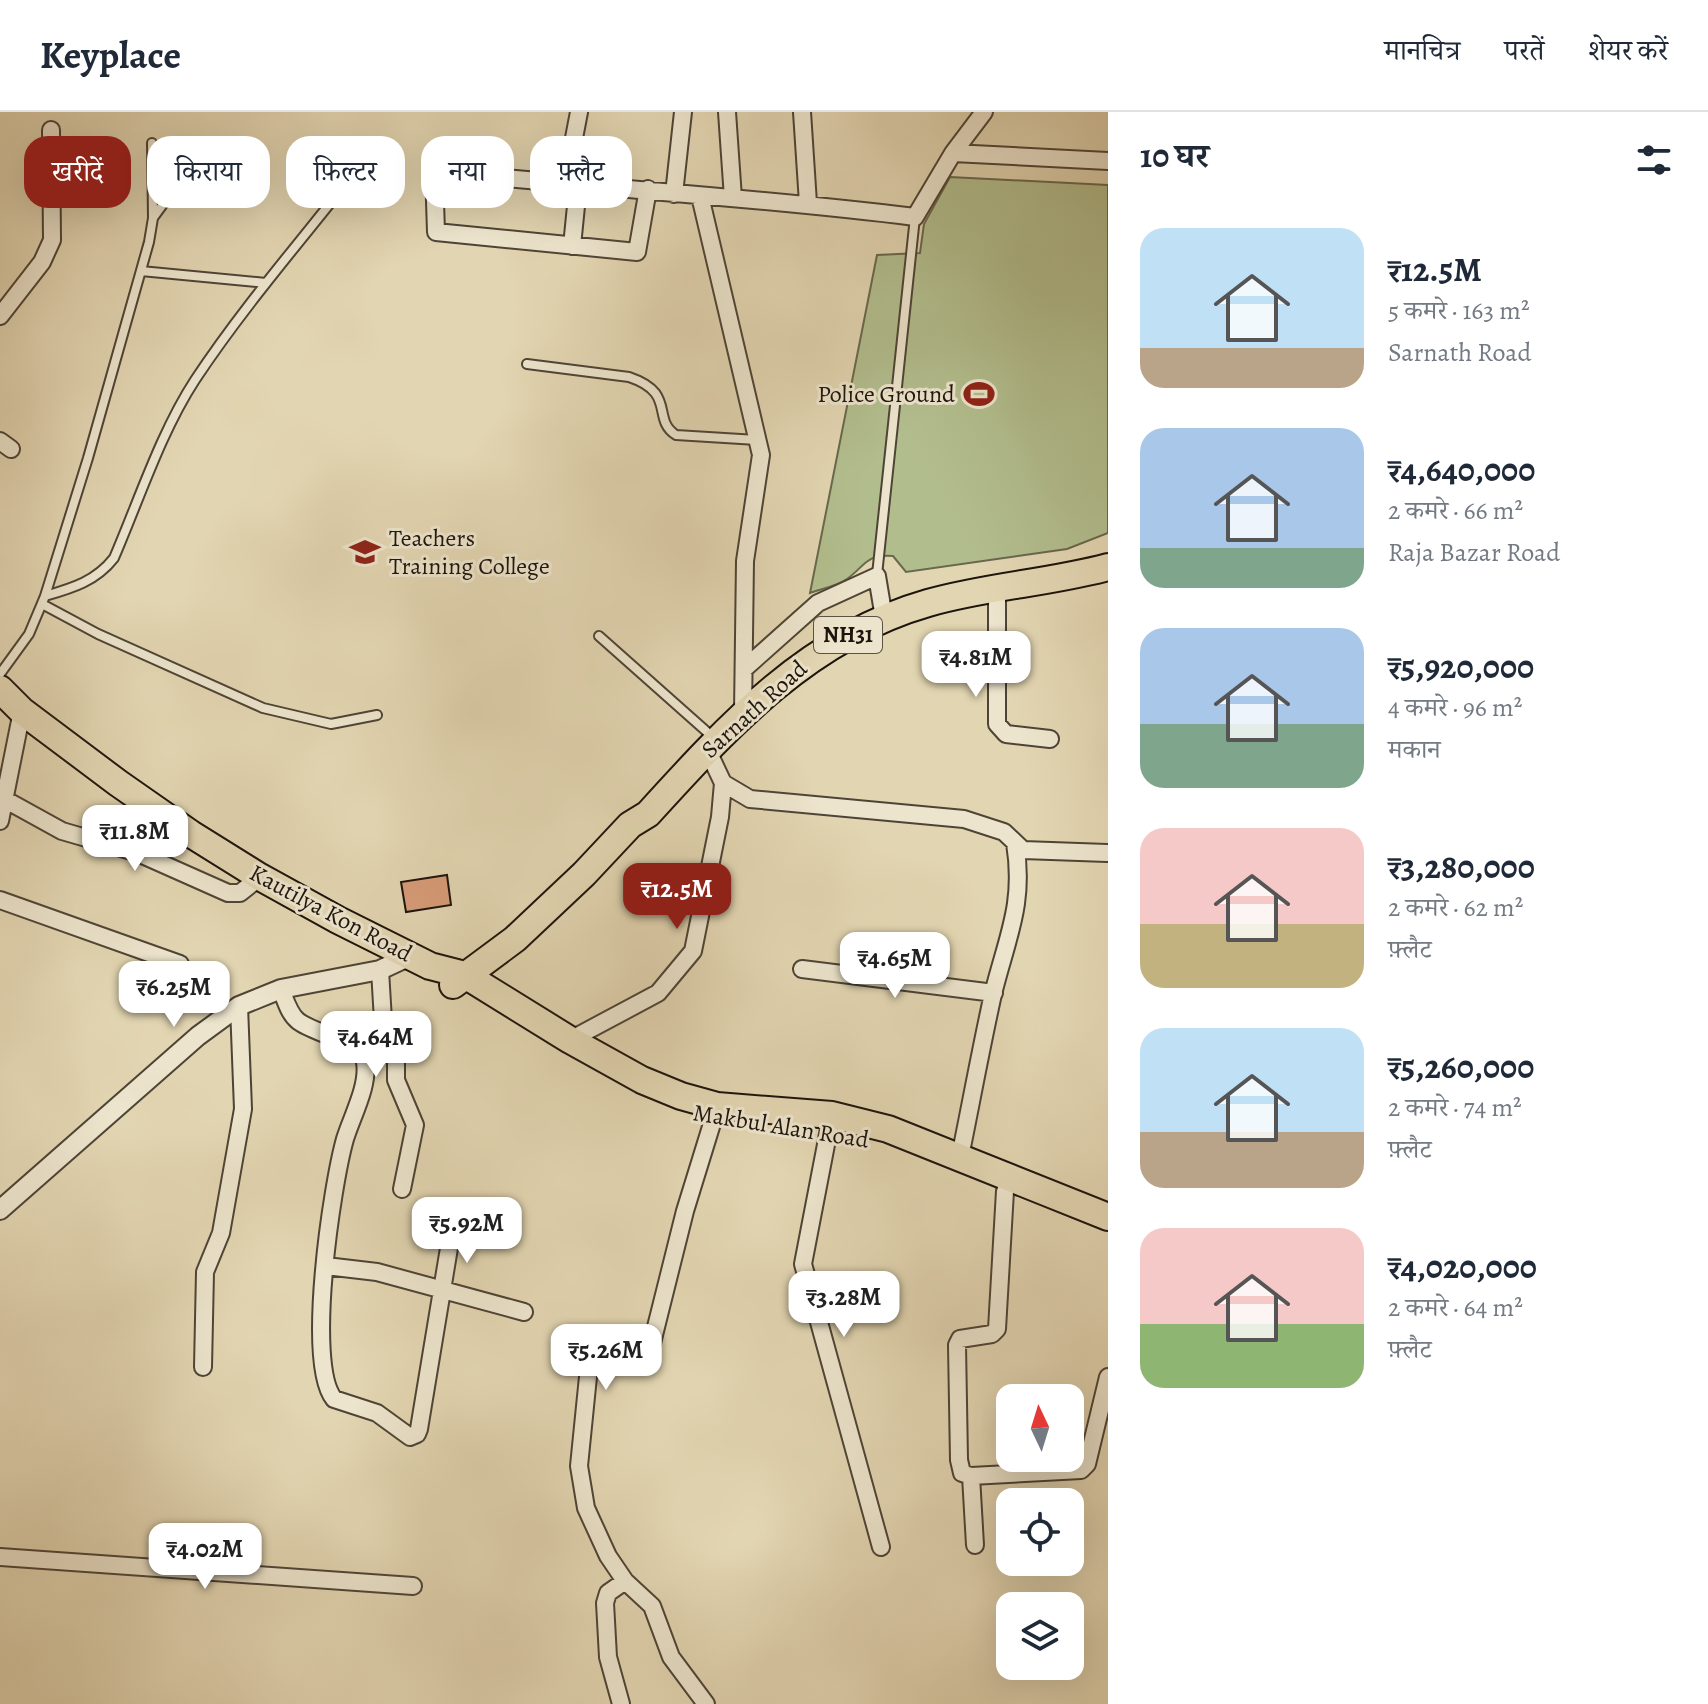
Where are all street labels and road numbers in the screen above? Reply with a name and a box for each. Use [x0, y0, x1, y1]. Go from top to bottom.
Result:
road number: NH31 [814, 617, 882, 653]
street label: Sarnath Road [694, 653, 814, 765]
street label: Kautilya Kon Road [244, 857, 418, 969]
street label: Makbul Alan Road [691, 1096, 871, 1156]

